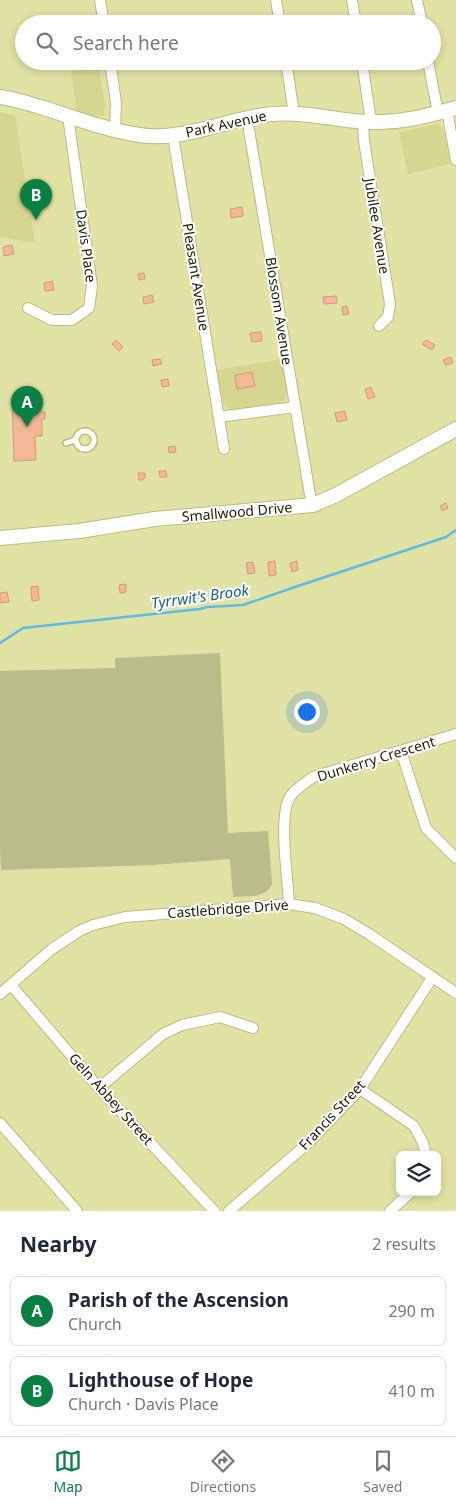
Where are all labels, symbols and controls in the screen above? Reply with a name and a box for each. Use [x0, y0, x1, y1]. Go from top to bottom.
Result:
search box [15, 15, 441, 70]
icon: search [33, 29, 61, 57]
text: Search here [73, 30, 179, 56]
street label: Park Avenue [184, 106, 268, 141]
street label: Jubilee Avenue [360, 175, 394, 275]
pin: B [20, 179, 52, 220]
street label: Davis Place [72, 208, 101, 284]
street label: Pleasant Avenue [179, 222, 214, 332]
street label: Blossom Avenue [262, 256, 297, 366]
pin: A [11, 386, 43, 427]
street label: Smallwood Drive [181, 497, 293, 526]
water label: Tyrrwit's Brook [150, 579, 251, 613]
your location [294, 699, 320, 725]
street label: Dunkerry Crescent [314, 732, 437, 786]
street label: Castlebridge Drive [167, 895, 289, 922]
street label: Geln Abbey Street [65, 1049, 158, 1149]
street label: Francis Street [294, 1076, 369, 1154]
map controls [396, 1151, 441, 1196]
button: layers [396, 1151, 441, 1196]
text: Nearby [20, 1230, 96, 1258]
text: 2 results [372, 1233, 436, 1255]
text: Parish of the Ascension [68, 1287, 289, 1313]
text: A [31, 1300, 43, 1322]
text: 290 m [388, 1300, 435, 1322]
text: Church [68, 1313, 122, 1335]
text: Lighthouse of Hope [68, 1367, 253, 1393]
text: B [32, 1380, 42, 1402]
text: 410 m [388, 1380, 435, 1402]
text: Church · Davis Place [68, 1393, 219, 1415]
tab: Map [54, 1447, 83, 1496]
tab: Directions [190, 1447, 256, 1496]
tab: Saved [363, 1447, 402, 1496]

